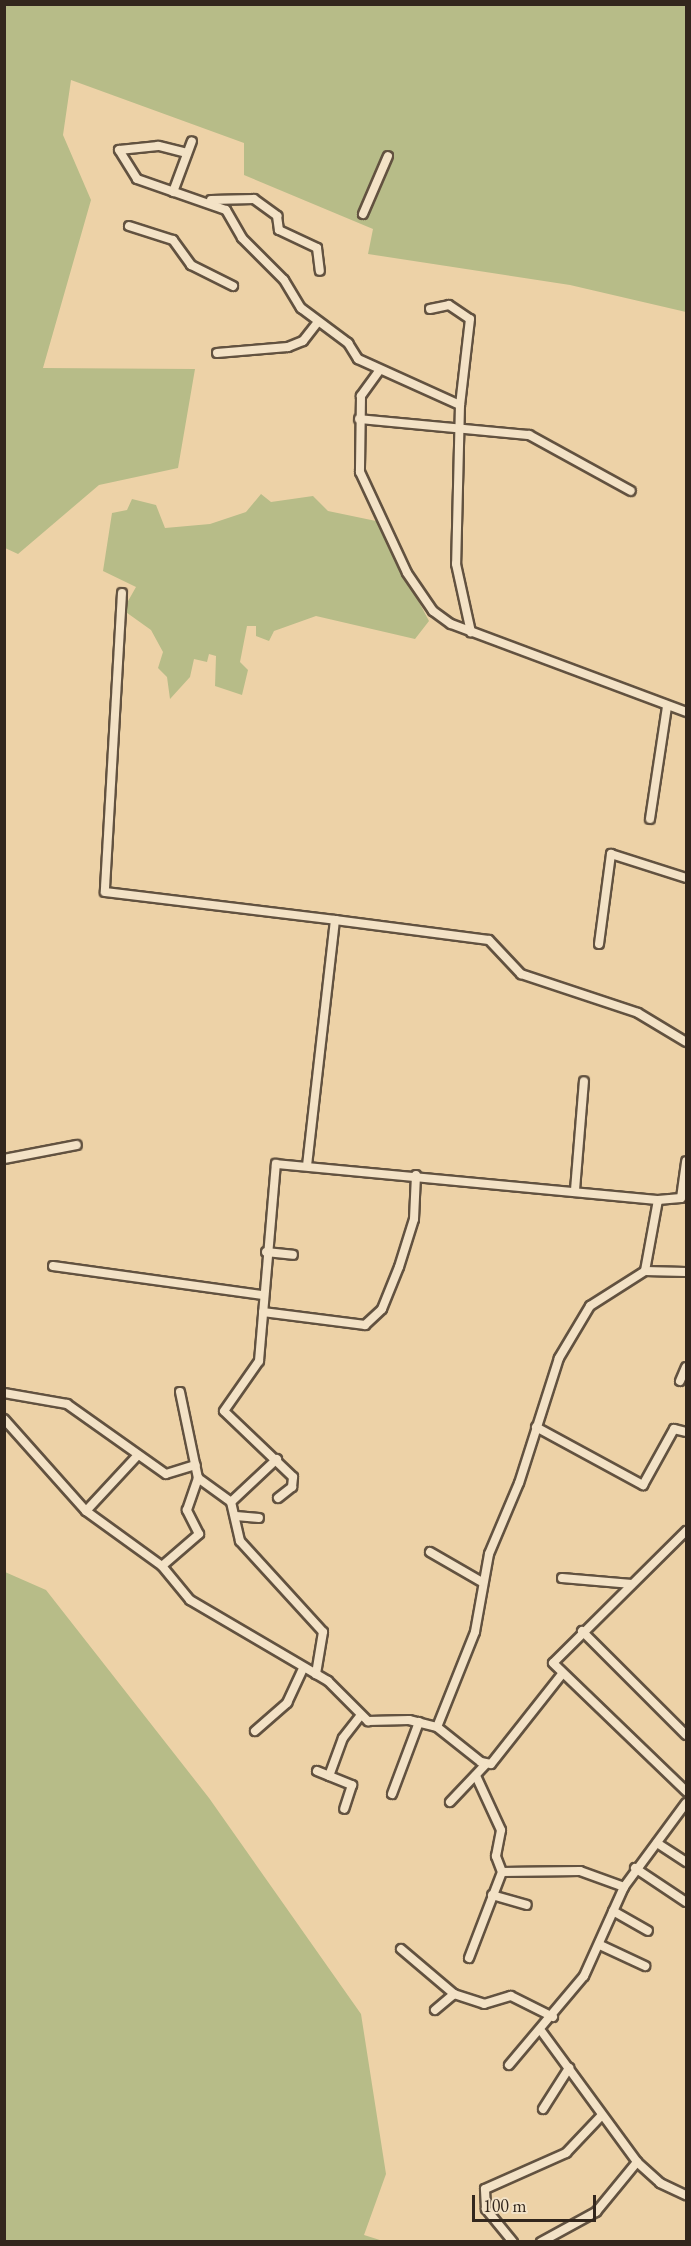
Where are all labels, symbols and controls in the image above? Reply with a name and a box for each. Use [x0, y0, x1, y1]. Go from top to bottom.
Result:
scale bar [475, 2183, 600, 2221]
text: 100 m [483, 2194, 527, 2217]

